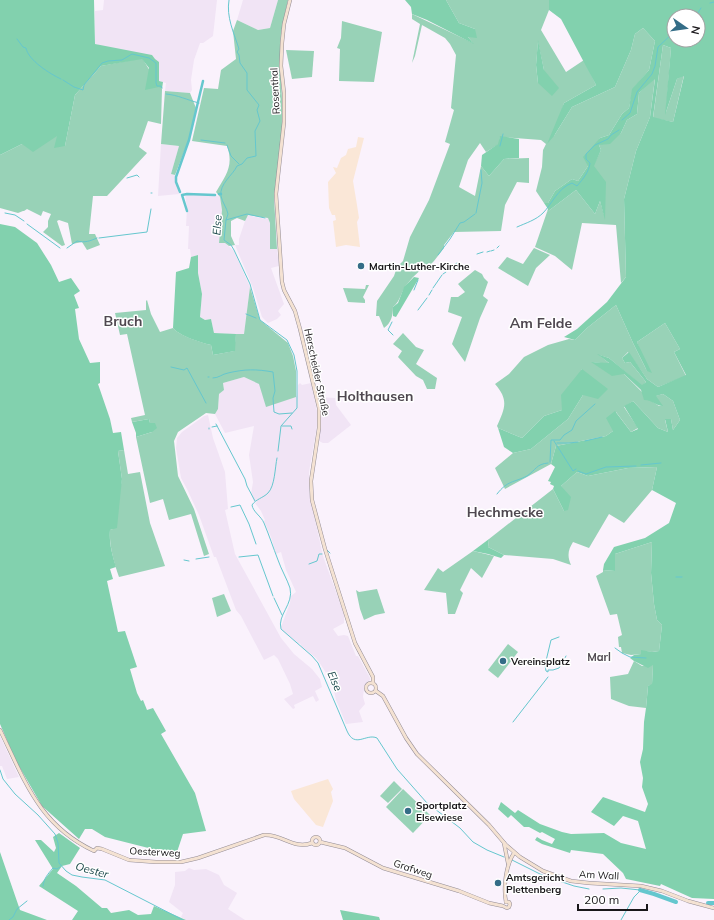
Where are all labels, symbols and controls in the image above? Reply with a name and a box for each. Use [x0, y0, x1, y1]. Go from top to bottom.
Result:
north arrow [666, 8, 706, 48]
text: N [688, 25, 703, 36]
street label: Rosenthal [267, 67, 283, 115]
water label: Else [209, 214, 225, 236]
place label: Martin-Luther-Kirche [369, 260, 470, 273]
marker: Martin-Luther-Kirche [356, 261, 366, 271]
district label: Bruch [103, 312, 143, 330]
district label: Am Felde [510, 314, 573, 332]
street label: Herscheider Straße [301, 327, 333, 417]
district label: Holthausen [337, 387, 413, 405]
district label: Hechmecke [467, 503, 544, 521]
district label: Marl [587, 650, 611, 664]
place label: Vereinsplatz [510, 655, 570, 668]
marker: Vereinsplatz [498, 656, 508, 666]
water label: Else [324, 669, 346, 693]
place label: Sportplatz Elsewiese [416, 799, 467, 824]
marker: Sportplatz Elsewiese [403, 806, 413, 816]
street label: Oesterweg [129, 844, 181, 860]
street label: Grafweg [392, 857, 434, 881]
water label: Oester [74, 859, 111, 881]
street label: Am Wall [579, 867, 619, 883]
place label: Amtsgericht Plettenberg [506, 871, 565, 896]
marker: Amtsgericht Plettenberg [493, 878, 503, 888]
scale bar [578, 886, 647, 912]
text: 200 m [584, 892, 619, 907]

